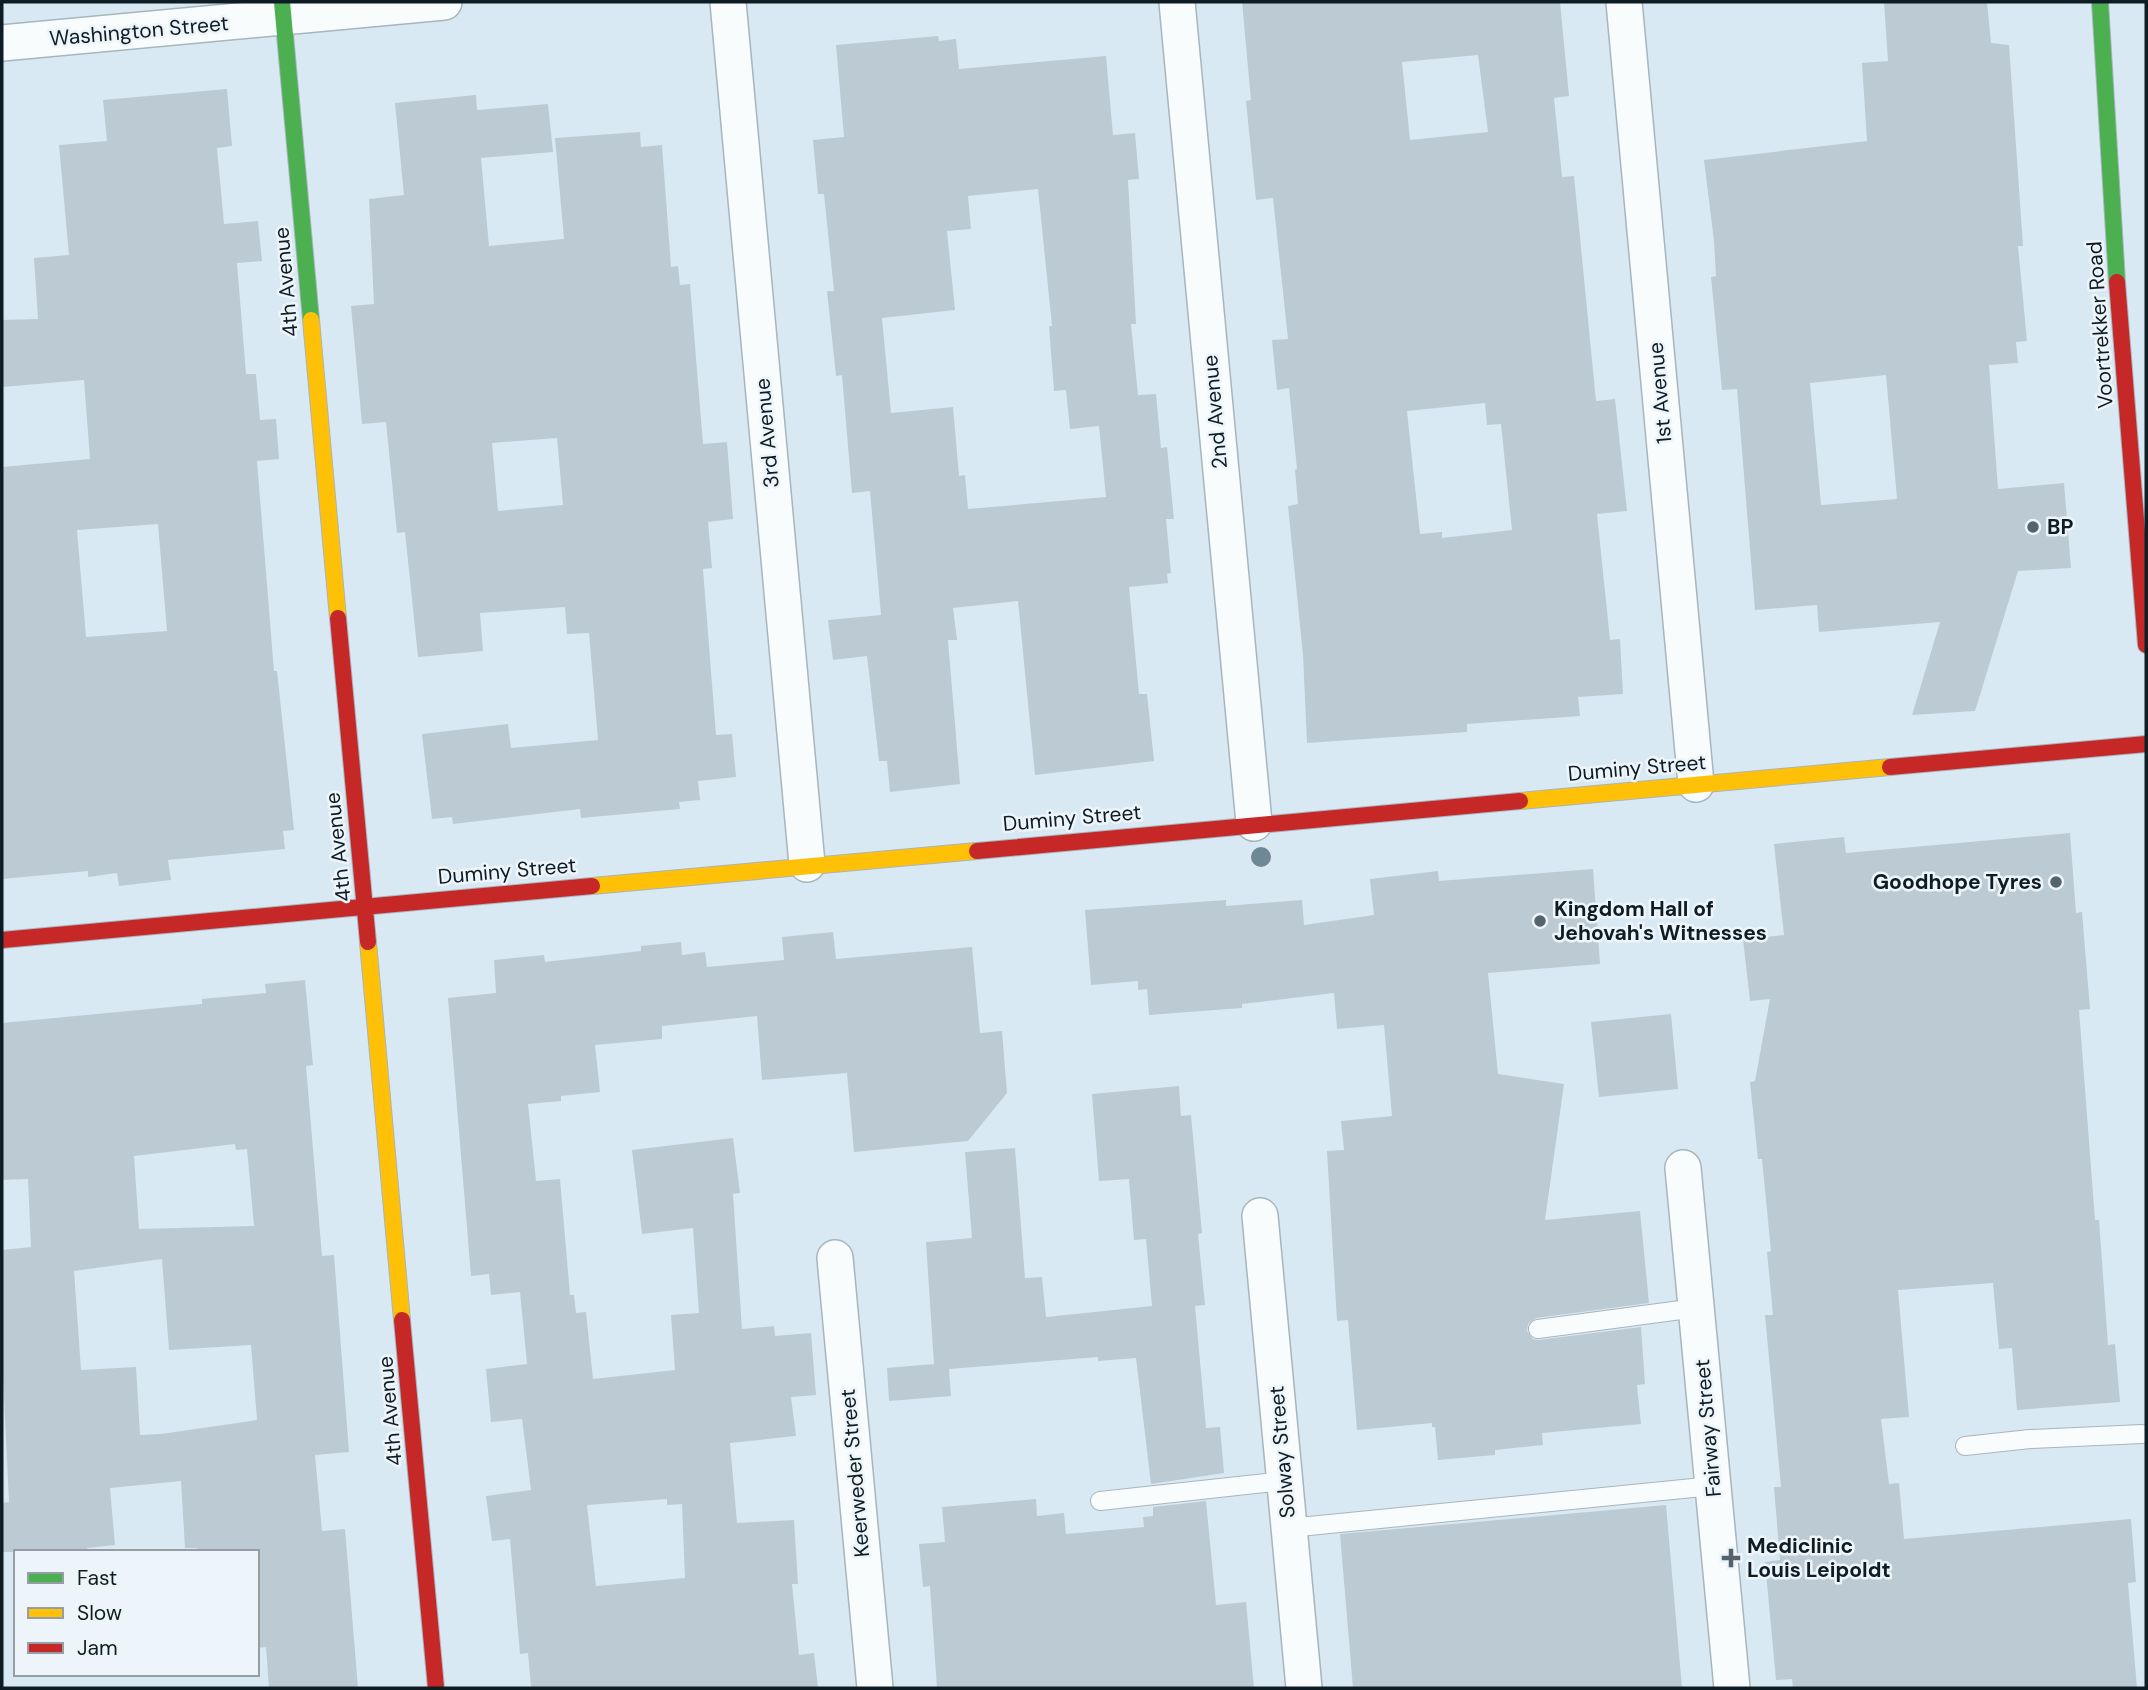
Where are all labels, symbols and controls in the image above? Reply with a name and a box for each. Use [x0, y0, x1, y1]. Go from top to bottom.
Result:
street label: Washington Street [48, 9, 230, 53]
street label: 4th Avenue [267, 226, 305, 338]
street label: Voortrekker Road [2080, 240, 2120, 410]
street label: 1st Avenue [1642, 341, 1678, 445]
street label: 2nd Avenue [1196, 354, 1234, 470]
street label: 3rd Avenue [748, 377, 786, 489]
place label: BP [2047, 513, 2073, 541]
marker: BP [2025, 519, 2041, 535]
street label: Duminy Street [1567, 748, 1707, 788]
street label: 4th Avenue [318, 791, 358, 903]
street label: Duminy Street [1002, 798, 1142, 838]
street label: Duminy Street [437, 851, 577, 891]
place label: Goodhope Tyres [1873, 868, 2042, 896]
marker: Goodhope Tyres [2048, 874, 2064, 890]
place label: Kingdom Hall of Jehovah's Witnesses [1554, 895, 1767, 947]
marker: Kingdom Hall of Jehovah's Witnesses [1532, 913, 1548, 929]
street label: 4th Avenue [371, 1355, 409, 1467]
street label: Fairway Street [1688, 1358, 1728, 1498]
street label: Solway Street [1262, 1385, 1302, 1519]
street label: Keerweder Street [834, 1388, 876, 1558]
place label: Mediclinic Louis Leipoldt [1747, 1532, 1891, 1584]
marker: Mediclinic Louis Leipoldt [1721, 1548, 1741, 1568]
legend [14, 1550, 259, 1676]
text: Fast [77, 1564, 117, 1592]
text: Slow [77, 1599, 122, 1627]
text: Jam [77, 1634, 118, 1662]

